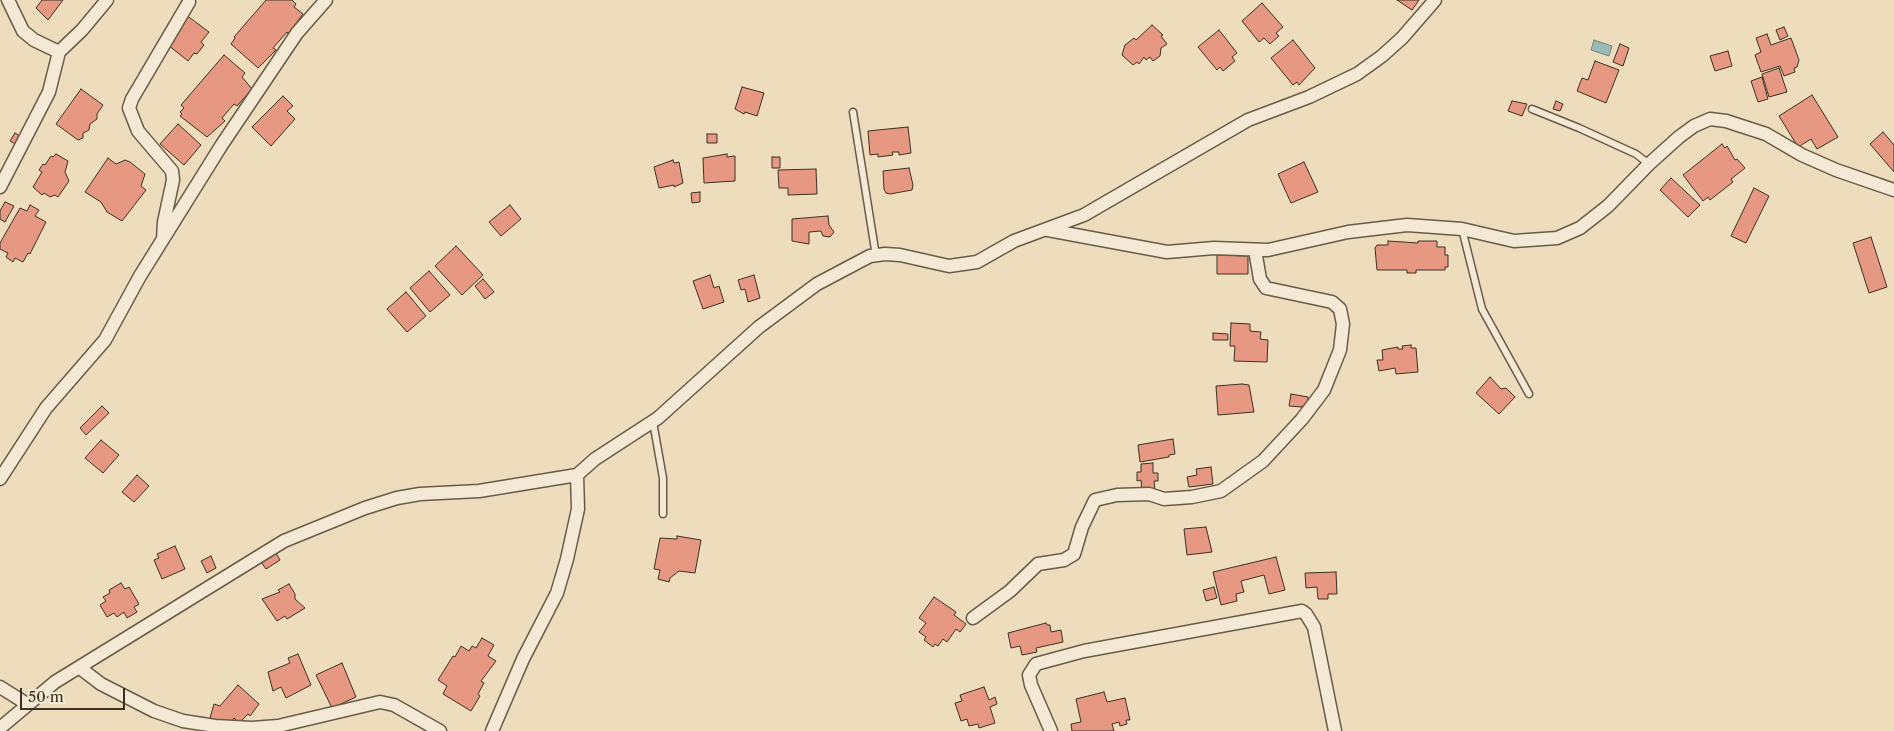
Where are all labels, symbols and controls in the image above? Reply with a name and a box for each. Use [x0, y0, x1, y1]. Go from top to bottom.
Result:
scale bar [22, 678, 128, 710]
text: 50 m [28, 687, 64, 706]

